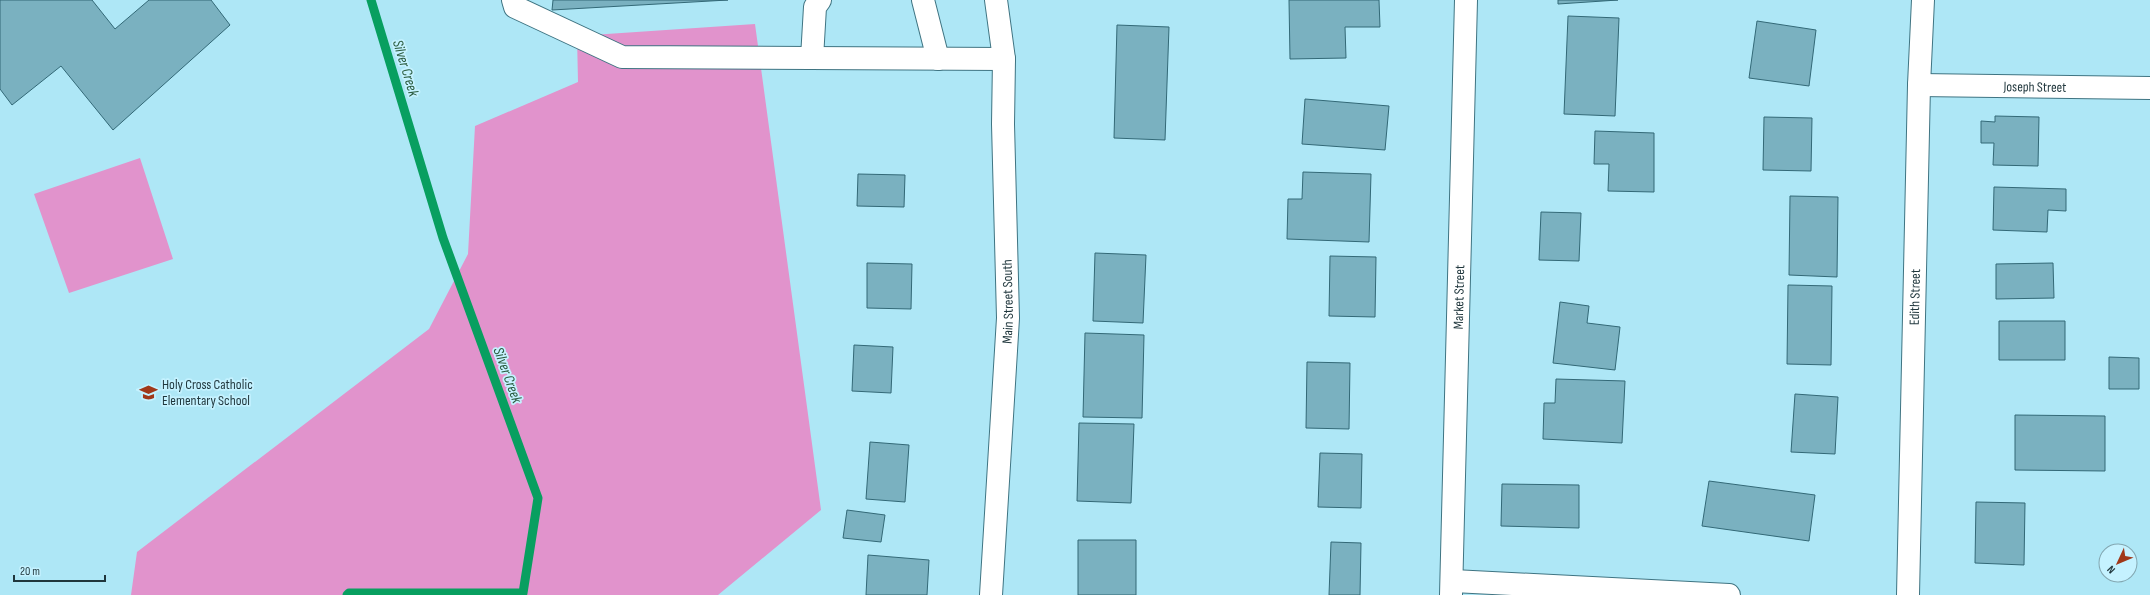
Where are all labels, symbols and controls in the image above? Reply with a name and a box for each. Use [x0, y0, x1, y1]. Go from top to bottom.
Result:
water label: Silver Creek [388, 38, 423, 99]
street label: Joseph Street [2002, 78, 2067, 96]
street label: Main Street South [998, 259, 1017, 344]
street label: Market Street [1450, 265, 1468, 330]
street label: Edith Street [1906, 269, 1924, 325]
water label: Silver Creek [489, 345, 527, 406]
place label: Holy Cross Catholic Elementary School [162, 376, 253, 409]
school or university icon: Holy Cross Catholic Elementary School [139, 382, 159, 402]
north arrow [2098, 543, 2138, 583]
scale bar [14, 557, 105, 583]
text: N [2104, 563, 2118, 576]
text: 20 m [20, 564, 40, 579]

